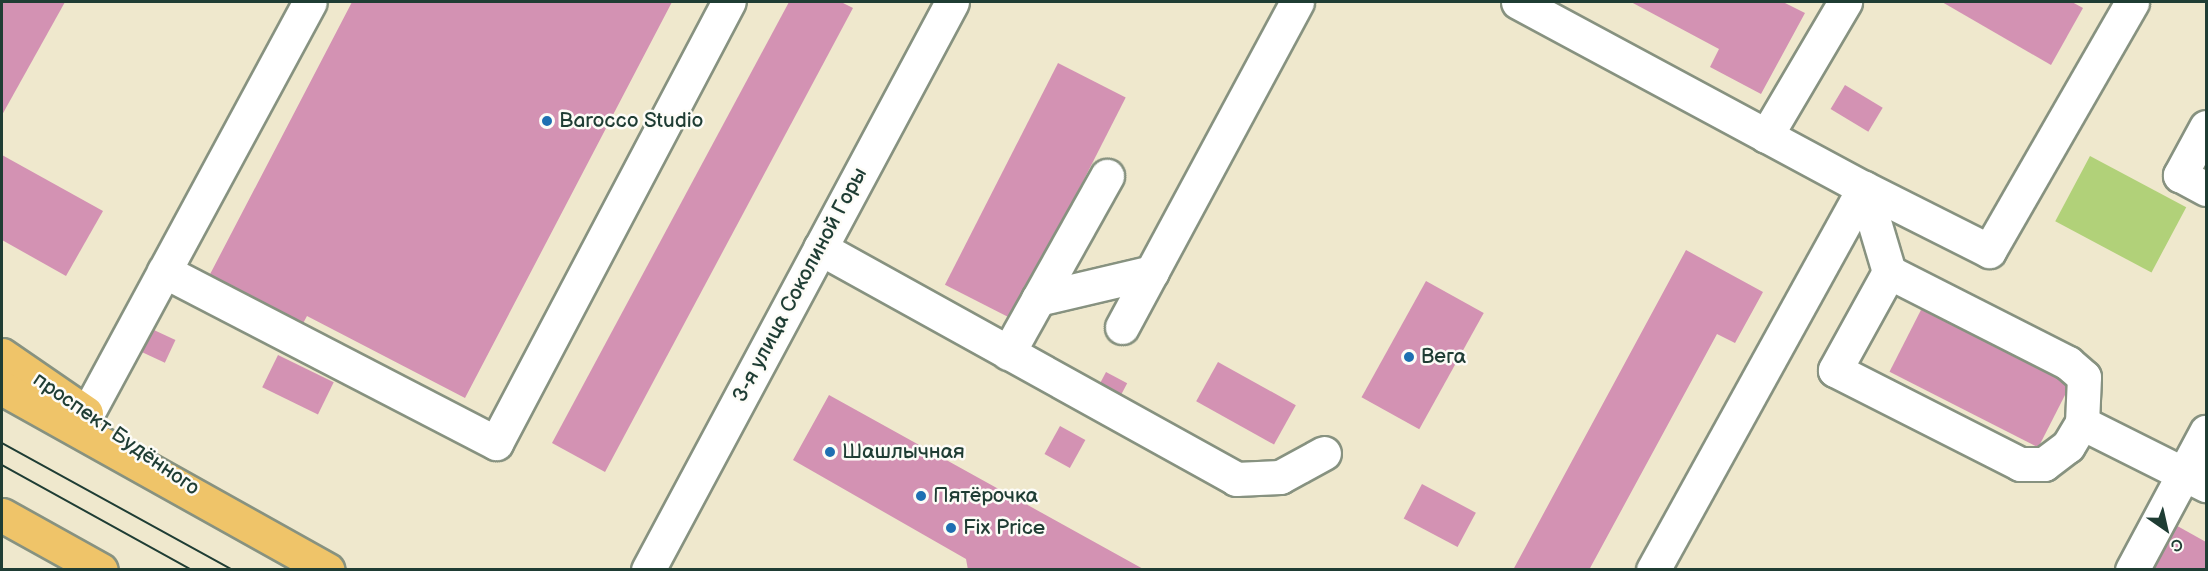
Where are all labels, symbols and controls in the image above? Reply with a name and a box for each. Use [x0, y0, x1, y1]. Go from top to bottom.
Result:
place label: Barocco Studio [559, 108, 704, 134]
marker: Barocco Studio [540, 114, 554, 128]
street label: 3-я улица Соколиной Горы [727, 163, 873, 407]
place label: Вега [1421, 344, 1466, 370]
marker: Вега [1402, 350, 1416, 364]
street label: проспект Будённого [28, 367, 204, 501]
place label: Шашлычная [842, 439, 965, 465]
marker: Шашлычная [823, 445, 837, 459]
place label: Пятёрочка [933, 483, 1038, 509]
marker: Пятёрочка [914, 489, 928, 503]
north arrow [2136, 499, 2196, 559]
place label: Fix Price [963, 515, 1045, 541]
marker: Fix Price [944, 521, 958, 535]
text: С [2166, 533, 2186, 555]

